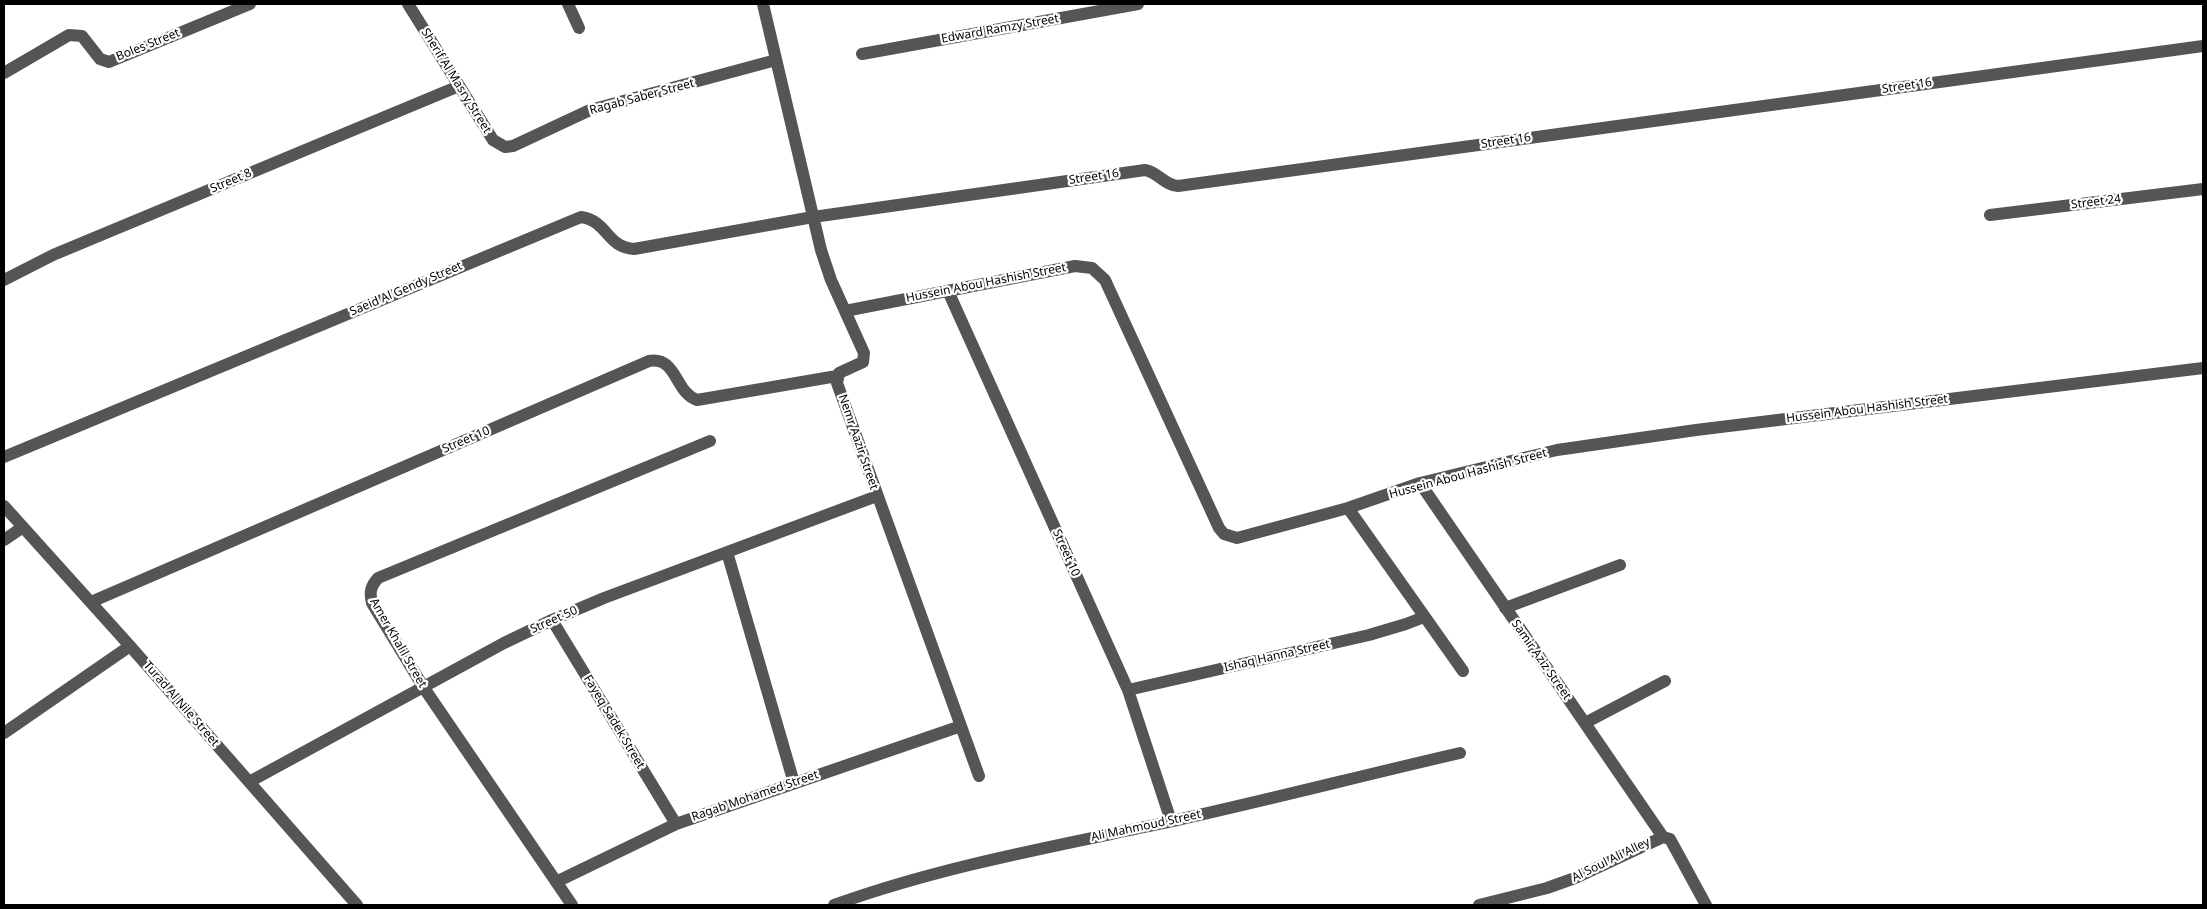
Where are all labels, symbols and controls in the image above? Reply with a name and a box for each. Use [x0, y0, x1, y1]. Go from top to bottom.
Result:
street label: Edward Ramzy Street [940, 12, 1060, 46]
street label: Boles Street [114, 26, 182, 64]
street label: Sherif Al Masry Street [418, 26, 494, 136]
street label: Street 16 [1881, 75, 1933, 97]
street label: Ragab Saber Street [588, 76, 696, 118]
street label: Street 16 [1480, 130, 1532, 152]
street label: Street 8 [208, 166, 254, 196]
street label: Street 16 [1068, 166, 1120, 188]
street label: Street 24 [2070, 192, 2122, 212]
street label: Saeid Al Gendy Street [348, 259, 464, 319]
street label: Hussein Abou Hashish Street [905, 260, 1067, 306]
street label: Nemr Aazir Street [835, 392, 881, 492]
street label: Hussein Abou Hashish Street [1785, 392, 1949, 426]
street label: Street 10 [440, 424, 492, 456]
street label: Hussein Abou Hashish Street [1388, 446, 1548, 502]
street label: Street 10 [1049, 527, 1083, 579]
street label: Amer Khalil Street [366, 596, 430, 690]
street label: Street 50 [528, 603, 580, 637]
street label: Samir Aziz Street [1508, 617, 1574, 703]
street label: Ishaq Hanna Street [1223, 637, 1331, 675]
street label: Turad Al Nile Street [140, 659, 222, 749]
street label: Fayeq Sadek Street [580, 672, 648, 772]
street label: Ragab Mohamed Street [690, 768, 820, 824]
street label: Ali Mahmoud Street [1090, 807, 1202, 845]
street label: Al Soul Ali Alley [1570, 835, 1652, 885]

